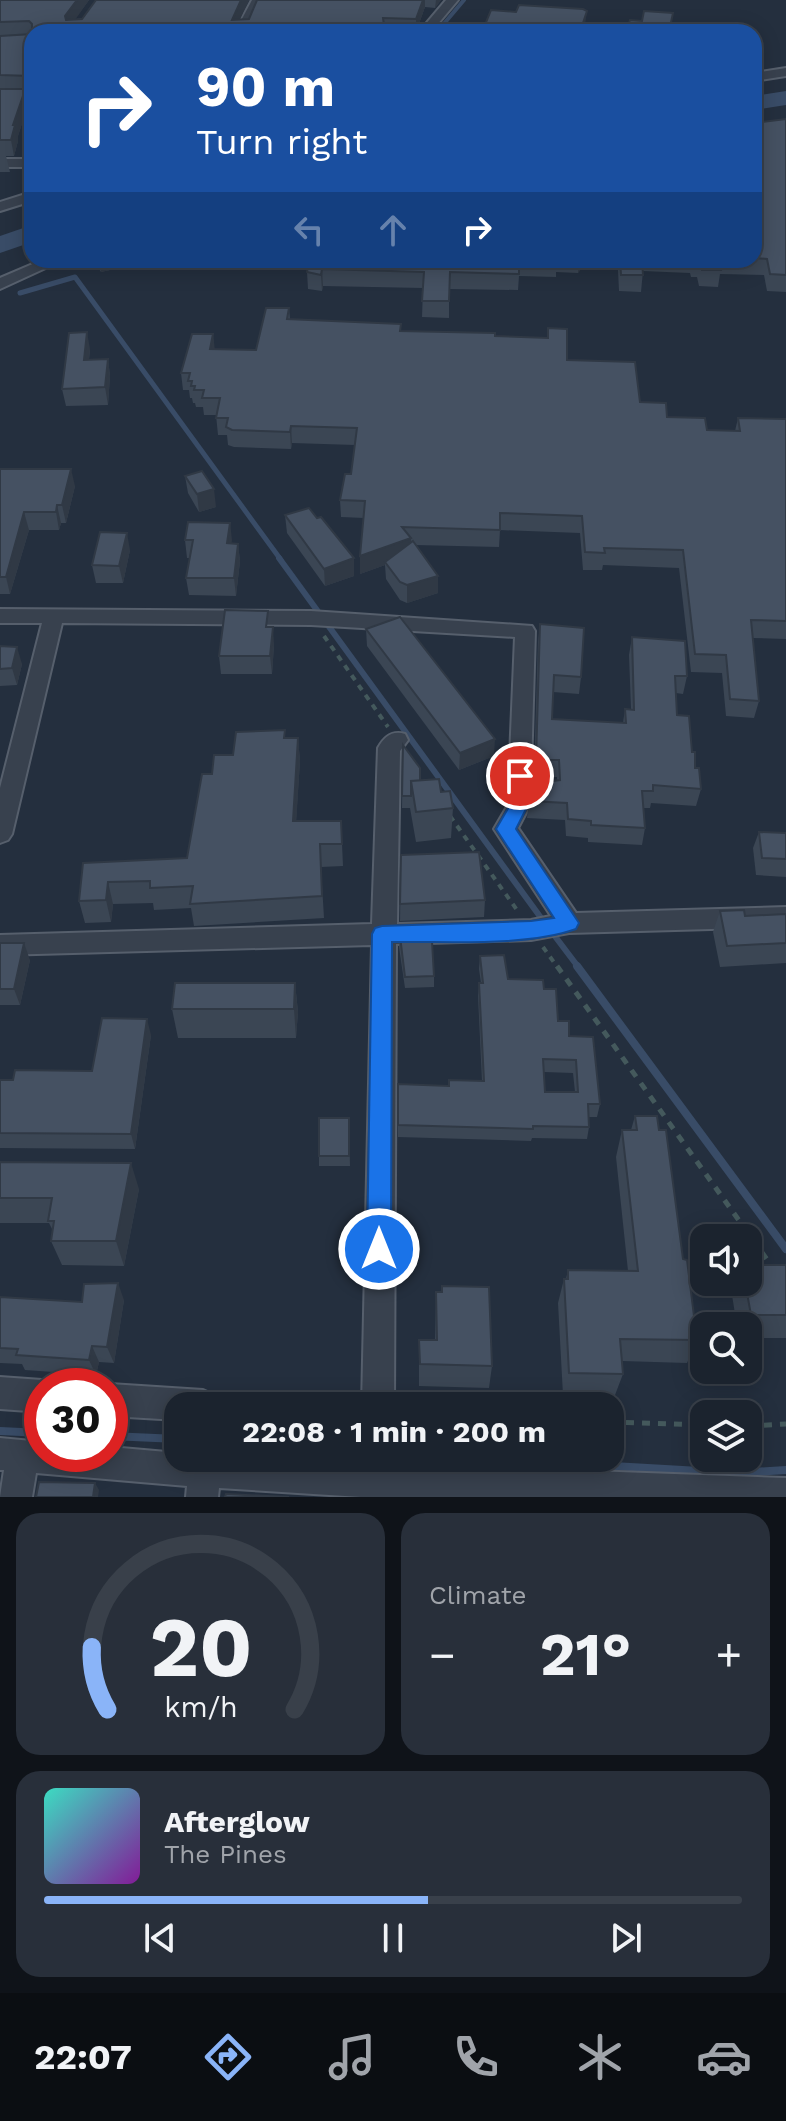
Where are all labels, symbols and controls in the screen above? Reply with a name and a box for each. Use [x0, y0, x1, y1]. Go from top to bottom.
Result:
text: 90 m [196, 54, 335, 120]
icon: right [64, 56, 168, 160]
text: Turn right [196, 121, 367, 163]
icon: left [287, 208, 331, 252]
icon: ahead [371, 208, 415, 252]
icon: right [455, 208, 499, 252]
pin [486, 742, 554, 810]
icon: arrive [498, 754, 542, 798]
position arrow [337, 1207, 421, 1291]
map controls [690, 1224, 762, 1472]
button: sound [690, 1224, 762, 1296]
button: search [690, 1312, 762, 1384]
speed limit sign: 30 [24, 1368, 128, 1472]
button: layers [690, 1400, 762, 1472]
text: 22:08 · 1 min · 200 m [242, 1414, 546, 1449]
text: Climate [429, 1580, 527, 1610]
text: 20 [149, 1599, 252, 1696]
text: 21° [540, 1619, 631, 1690]
text: − [429, 1629, 456, 1681]
text: + [715, 1629, 742, 1681]
text: km/h [164, 1690, 237, 1724]
text: Afterglow [164, 1804, 310, 1839]
text: The Pines [164, 1839, 287, 1869]
icon: previous [138, 1916, 182, 1960]
icon: pause [371, 1916, 415, 1960]
icon: next [604, 1916, 648, 1960]
icon: directions [200, 2029, 256, 2085]
icon: music [324, 2029, 380, 2085]
icon: phone [448, 2029, 504, 2085]
icon: climate [572, 2029, 628, 2085]
icon: car [696, 2029, 752, 2085]
text: 22:07 [34, 2036, 132, 2078]

